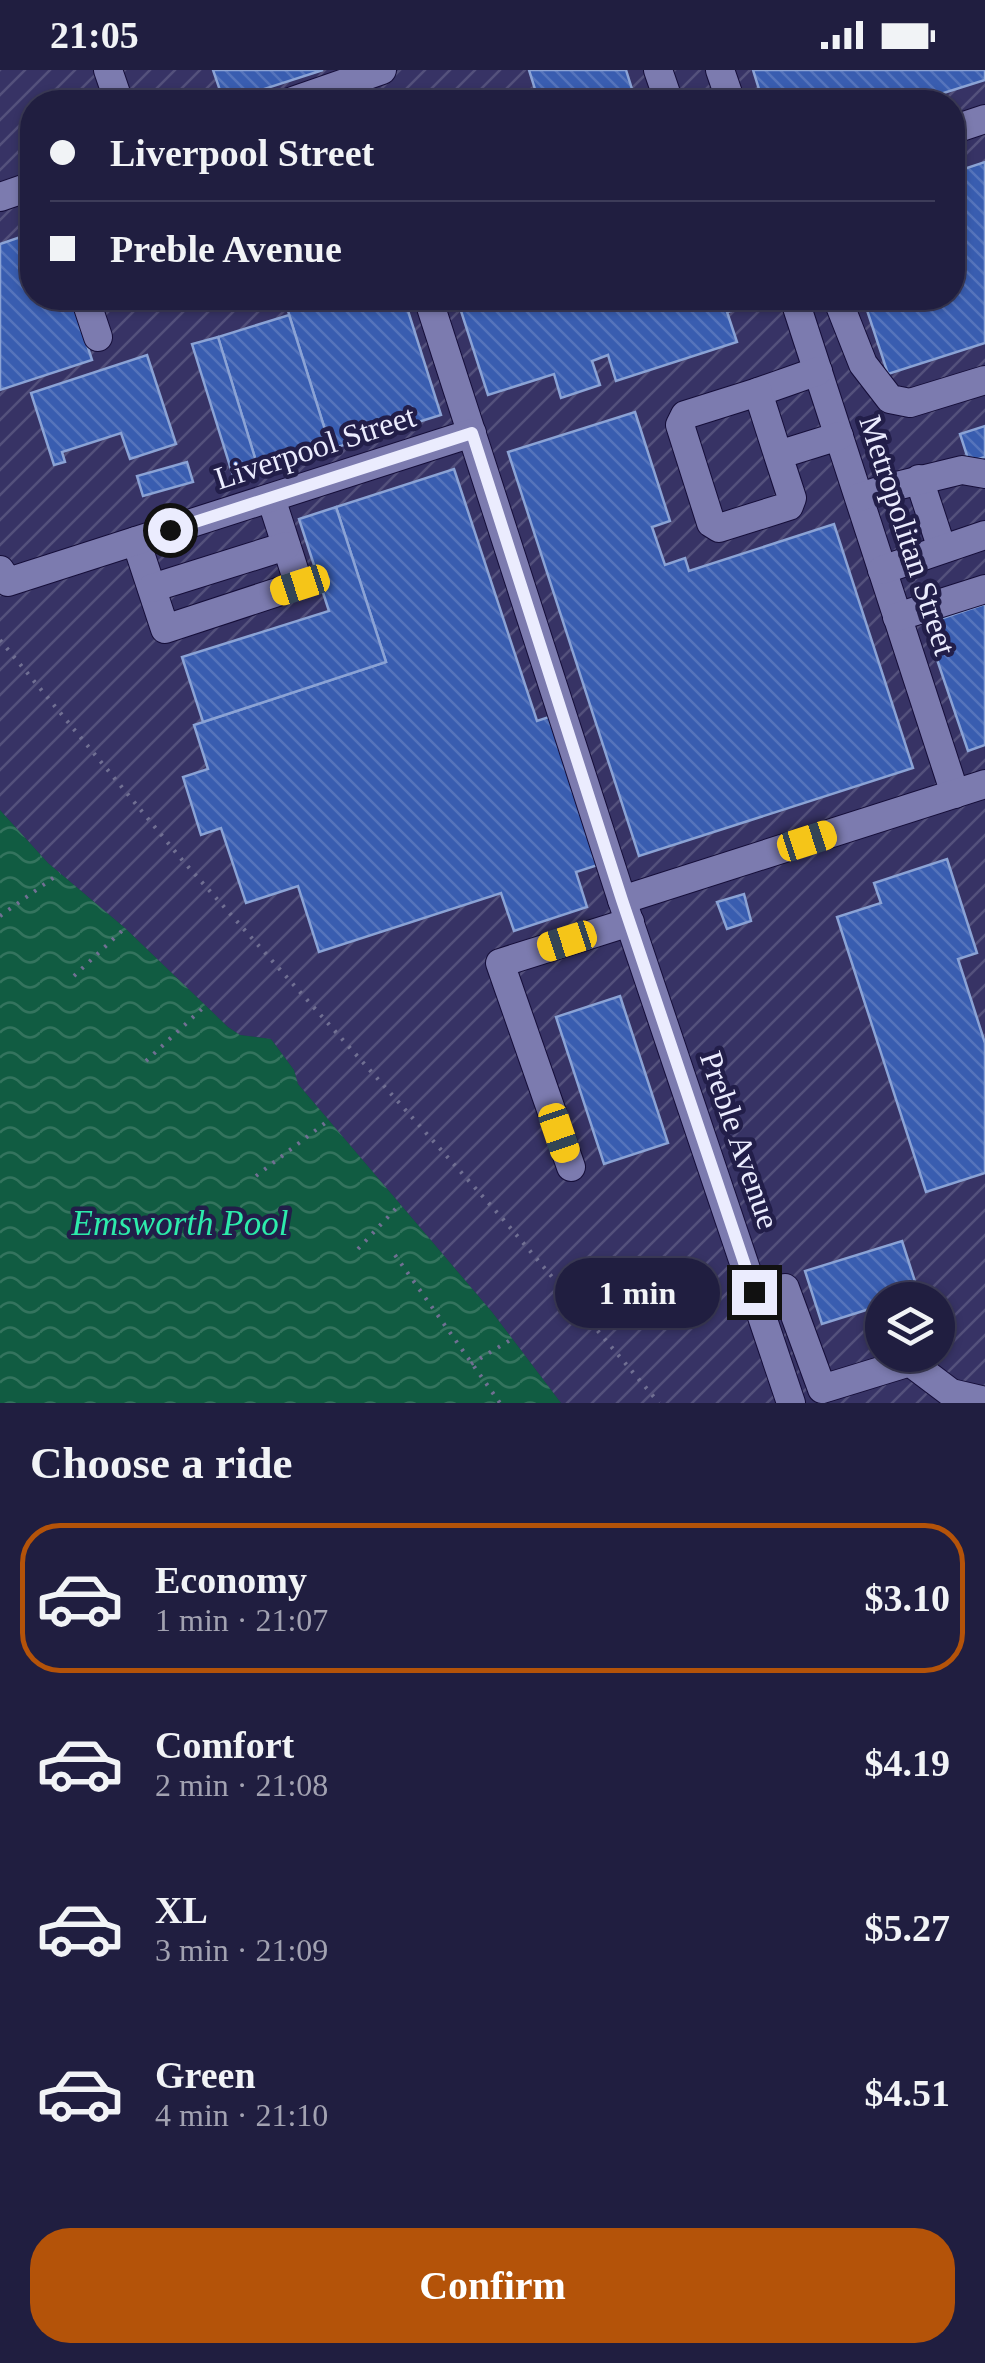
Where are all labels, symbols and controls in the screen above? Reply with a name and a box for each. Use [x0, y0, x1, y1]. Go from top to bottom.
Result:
text: 21:05 [50, 14, 139, 56]
text: Liverpool Street [110, 132, 374, 174]
text: Preble Avenue [110, 228, 342, 270]
street label: Liverpool Street [210, 398, 420, 496]
street label: Metropolitan Street [852, 411, 964, 659]
route start [148, 508, 193, 553]
car [267, 561, 333, 609]
car [774, 817, 840, 865]
car [534, 917, 600, 965]
street label: Preble Avenue [693, 1047, 787, 1233]
car [535, 1100, 583, 1166]
water label: Emsworth Pool [71, 1204, 288, 1243]
callout: 1 min [554, 1257, 719, 1327]
route end [732, 1270, 777, 1315]
text: 1 min [599, 1275, 676, 1311]
map controls [865, 1282, 955, 1372]
button: layers [865, 1282, 955, 1372]
text: Choose a ride [30, 1438, 293, 1488]
icon: car [35, 1553, 125, 1643]
text: Economy [155, 1559, 307, 1601]
text: $3.10 [865, 1577, 950, 1619]
text: 1 min · 21:07 [155, 1602, 328, 1638]
icon: car [35, 1718, 125, 1808]
text: Comfort [155, 1724, 294, 1766]
text: $4.19 [865, 1742, 950, 1784]
text: 2 min · 21:08 [155, 1767, 328, 1803]
icon: car [35, 1883, 125, 1973]
text: XL [155, 1889, 208, 1931]
text: $5.27 [865, 1907, 950, 1949]
text: 3 min · 21:09 [155, 1932, 328, 1968]
icon: car [35, 2048, 125, 2138]
text: Green [155, 2054, 256, 2096]
text: $4.51 [865, 2072, 950, 2114]
text: 4 min · 21:10 [155, 2097, 328, 2133]
button: Confirm [30, 2228, 955, 2343]

